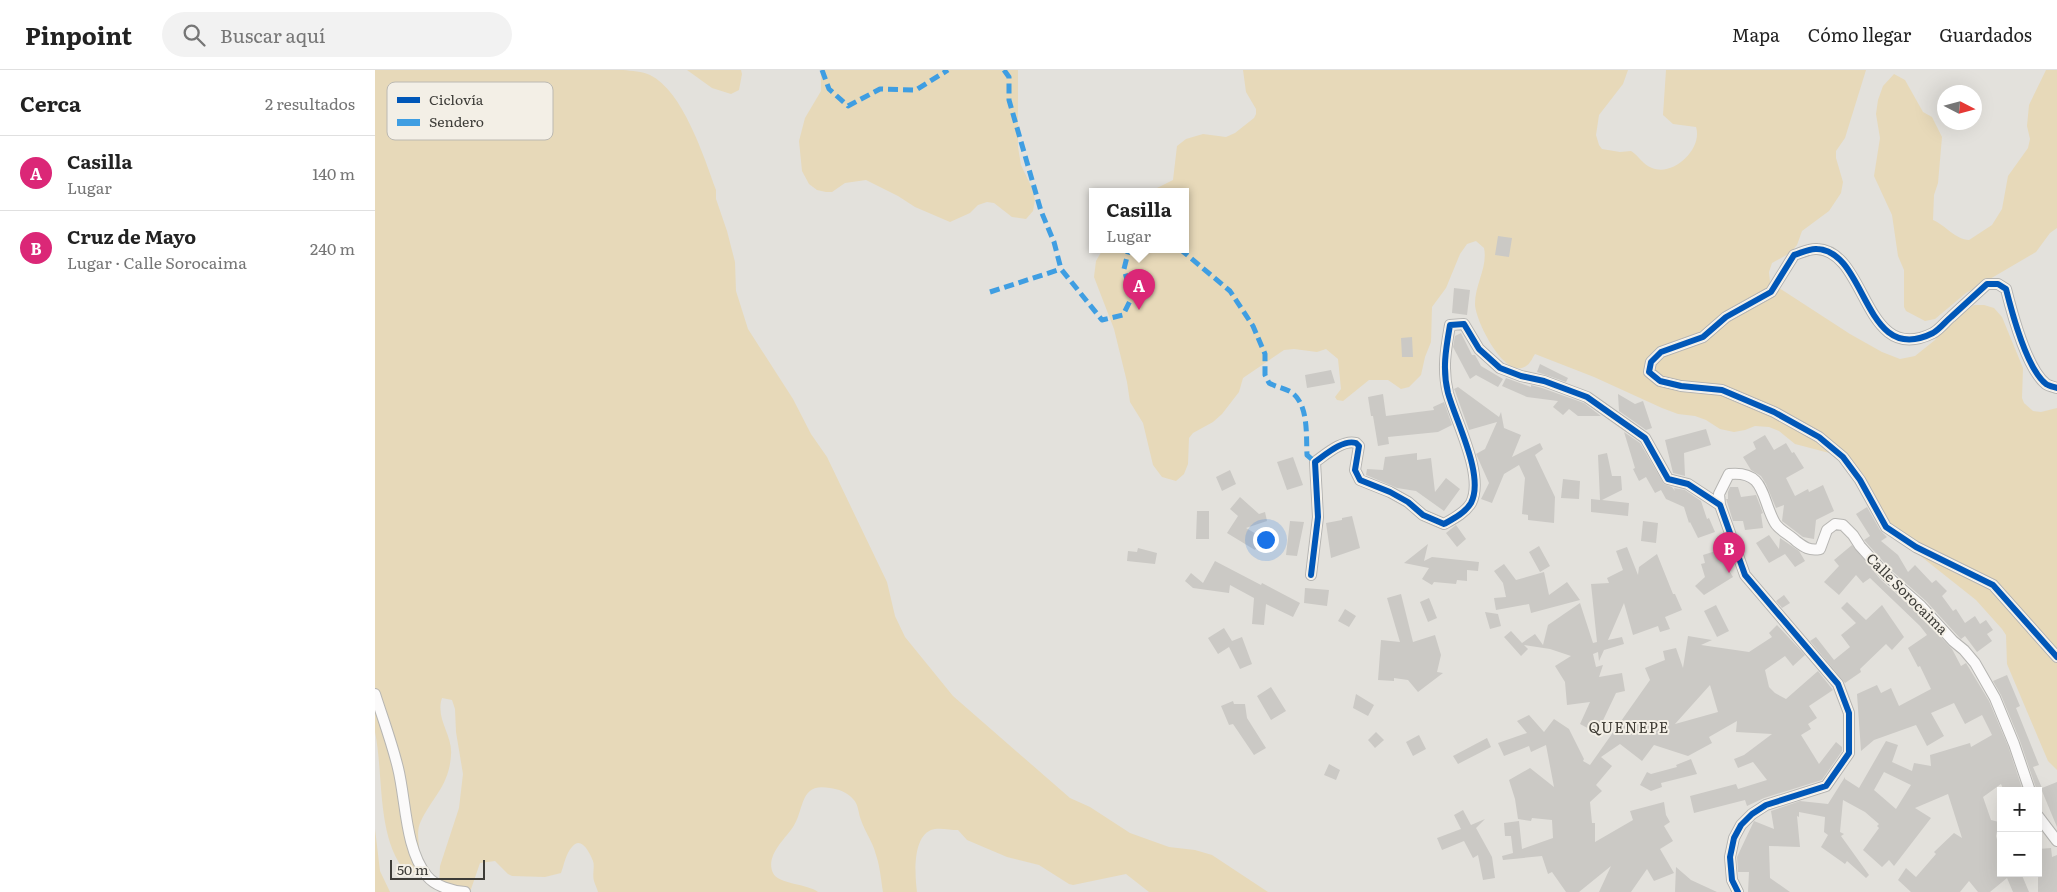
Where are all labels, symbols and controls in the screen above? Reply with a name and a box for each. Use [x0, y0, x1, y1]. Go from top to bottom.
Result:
search box [162, 12, 512, 57]
text: Pinpoint [25, 17, 132, 52]
icon: search [180, 21, 208, 49]
text: Buscar aquí [220, 21, 325, 49]
text: Mapa [1732, 21, 1780, 48]
text: Cómo llegar [1808, 21, 1911, 48]
text: Guardados [1939, 21, 2032, 48]
legend [387, 82, 553, 140]
north arrow [1937, 85, 1982, 130]
text: Cerca [20, 87, 81, 118]
text: Ciclovía [429, 89, 484, 109]
text: 2 resultados [265, 91, 355, 115]
text: Sendero [429, 111, 484, 131]
text: Casilla [67, 147, 132, 175]
text: A [30, 161, 42, 185]
text: 140 m [312, 161, 355, 185]
text: Lugar [67, 175, 112, 199]
popup [1089, 188, 1189, 253]
text: Casilla [1106, 195, 1172, 223]
text: Cruz de Mayo [67, 222, 196, 250]
text: Lugar [1106, 223, 1151, 247]
text: B [30, 236, 42, 260]
text: 240 m [310, 236, 355, 260]
text: Lugar · Calle Sorocaima [67, 250, 247, 274]
pin: A [1123, 269, 1155, 310]
your location [1253, 527, 1279, 553]
pin: B [1713, 532, 1745, 573]
street label: Calle Sorocaima [1862, 548, 1953, 639]
district label: QUENEPE [1589, 715, 1669, 738]
map controls [1997, 787, 2042, 877]
button: + [1997, 787, 2042, 832]
button: − [1997, 832, 2042, 877]
scale bar [390, 857, 485, 880]
text: 50 m [397, 859, 429, 879]

